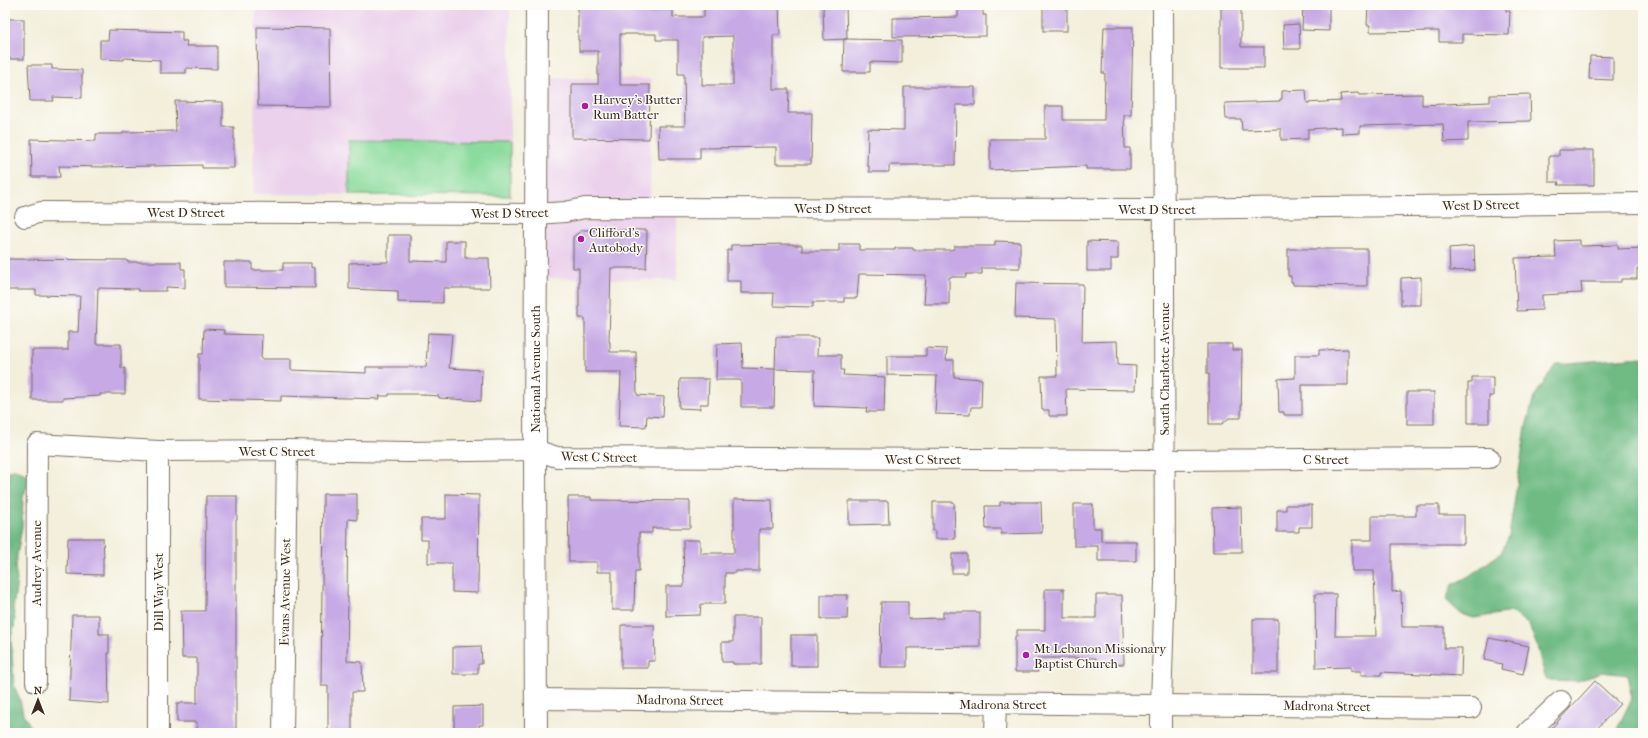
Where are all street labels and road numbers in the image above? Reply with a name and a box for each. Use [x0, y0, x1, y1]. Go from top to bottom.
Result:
street label: West D Street [1441, 197, 1520, 213]
street label: West D Street [793, 201, 872, 216]
street label: West D Street [1117, 202, 1196, 217]
street label: West D Street [146, 205, 225, 220]
street label: West D Street [470, 205, 549, 221]
street label: South Charlotte Avenue [1157, 302, 1172, 436]
street label: National Avenue South [528, 304, 543, 433]
street label: West C Street [238, 444, 316, 459]
street label: West C Street [560, 449, 638, 465]
street label: West C Street [884, 452, 962, 467]
street label: C Street [1303, 452, 1349, 467]
street label: Audrey Avenue [29, 519, 44, 607]
street label: Evans Avenue West [277, 538, 293, 646]
street label: Dill Way West [151, 552, 166, 631]
street label: Madrona Street [636, 692, 724, 708]
street label: Madrona Street [959, 697, 1047, 712]
street label: Madrona Street [1283, 698, 1371, 714]

